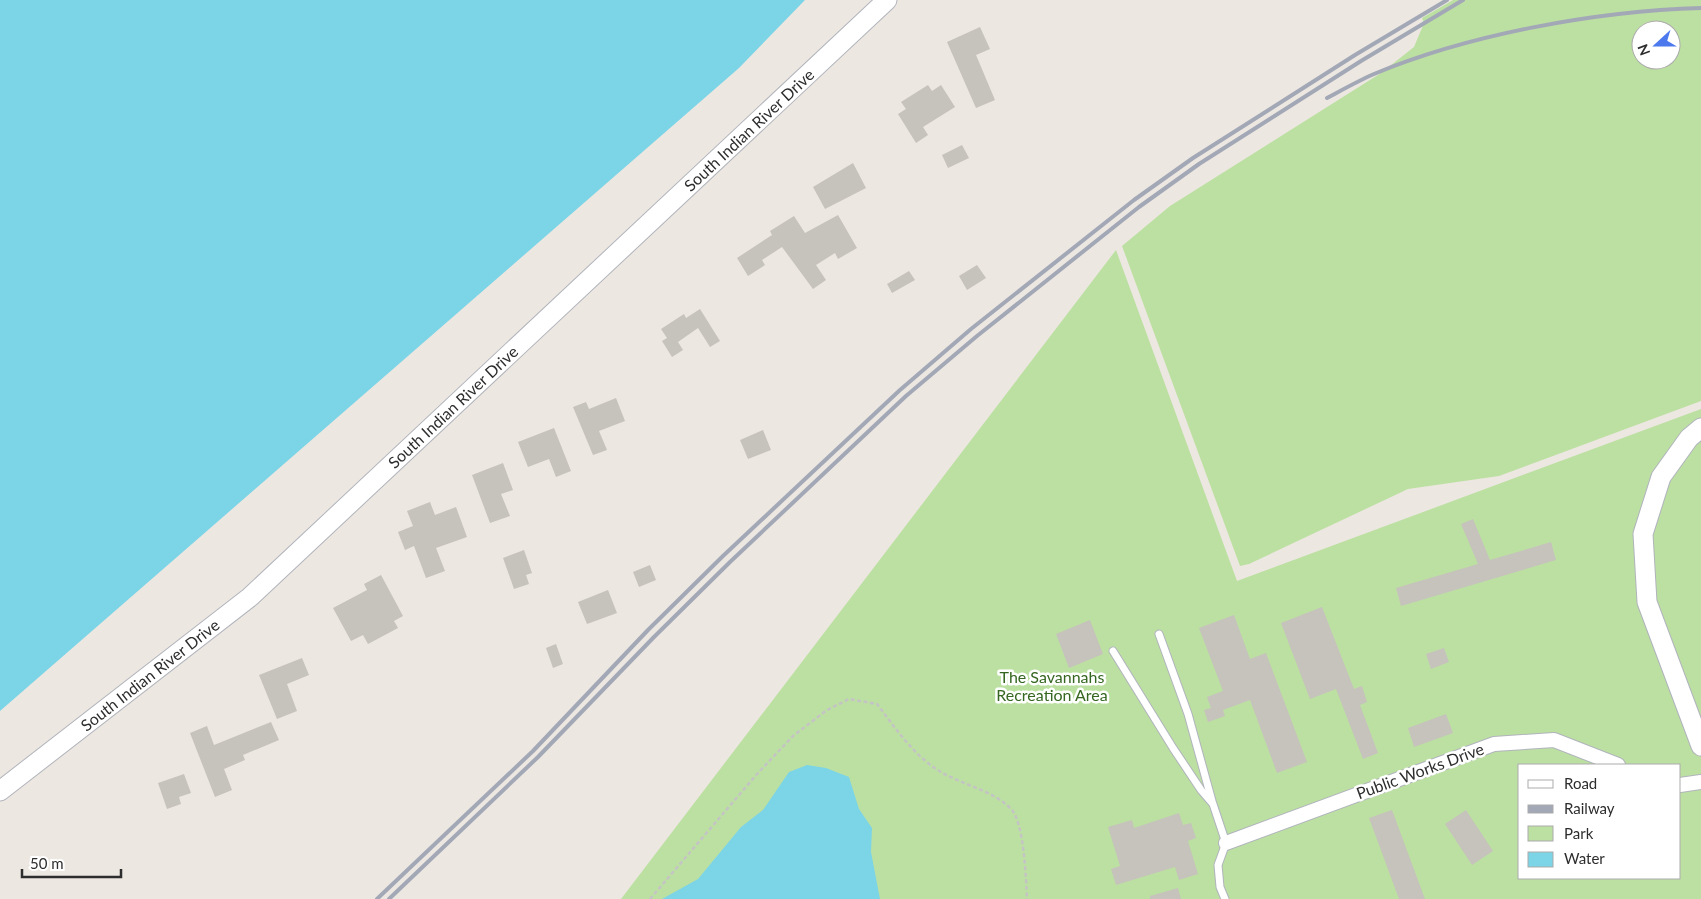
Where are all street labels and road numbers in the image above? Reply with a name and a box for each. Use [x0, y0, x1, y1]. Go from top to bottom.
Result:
street label: South Indian River Drive [680, 65, 817, 195]
street label: South Indian River Drive [384, 342, 521, 472]
street label: South Indian River Drive [77, 615, 223, 735]
street label: Public Works Drive [1353, 739, 1486, 802]

